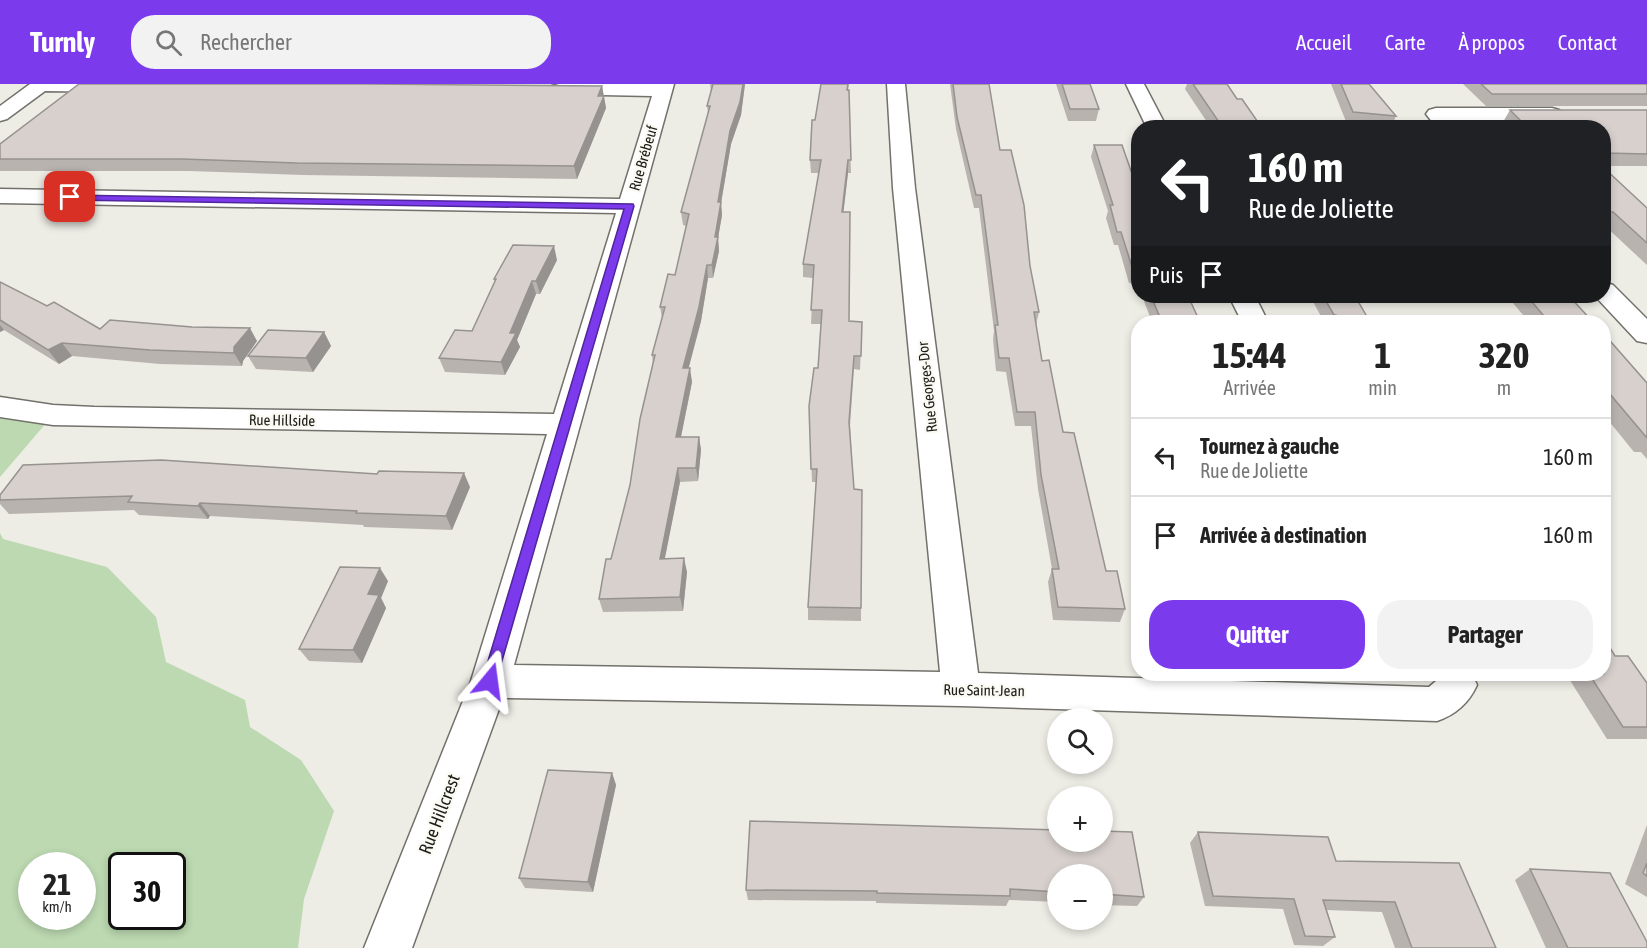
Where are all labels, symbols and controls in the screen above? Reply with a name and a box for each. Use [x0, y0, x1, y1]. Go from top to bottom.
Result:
search box [131, 15, 551, 69]
text: Turnly [30, 26, 95, 58]
icon: search [152, 26, 185, 59]
text: Rechercher [200, 29, 291, 55]
text: Accueil [1296, 30, 1352, 54]
text: Carte [1385, 30, 1425, 54]
text: À propos [1458, 30, 1525, 54]
text: Contact [1558, 30, 1617, 54]
street label: Rue Brébeuf [626, 123, 660, 193]
text: 160 m [1248, 143, 1343, 191]
icon: left [1149, 144, 1227, 222]
pin [44, 171, 95, 222]
icon: arrive [53, 180, 86, 213]
text: Rue de Joliette [1248, 193, 1394, 224]
icon: arrive [1195, 258, 1228, 291]
text: Puis [1149, 262, 1183, 288]
text: 15:44 [1213, 334, 1287, 376]
text: 1 [1374, 334, 1391, 376]
text: 320 [1479, 334, 1529, 376]
street label: Rue Georges-Dor [914, 340, 940, 433]
text: Arrivée [1224, 376, 1276, 399]
text: min [1368, 376, 1397, 399]
text: m [1497, 376, 1511, 399]
street label: Rue Hillside [249, 411, 316, 429]
text: Tournez à gauche [1200, 433, 1339, 459]
icon: left [1149, 441, 1182, 474]
text: 160 m [1543, 444, 1593, 470]
text: Rue de Joliette [1200, 459, 1308, 482]
icon: arrive [1149, 519, 1182, 552]
text: Arrivée à destination [1200, 522, 1367, 548]
text: 160 m [1543, 522, 1593, 548]
button: Quitter [1149, 600, 1365, 669]
button: Partager [1377, 600, 1593, 669]
position arrow [458, 649, 522, 713]
street label: Rue Saint-Jean [943, 681, 1025, 699]
map controls [1047, 708, 1113, 930]
button: search [1047, 708, 1113, 774]
street label: Rue Hillcrest [414, 771, 464, 857]
button: + [1047, 786, 1113, 852]
speed limit sign: 30 [108, 852, 186, 930]
button: − [1047, 864, 1113, 930]
text: 21 [43, 867, 71, 901]
text: km/h [42, 898, 72, 915]

